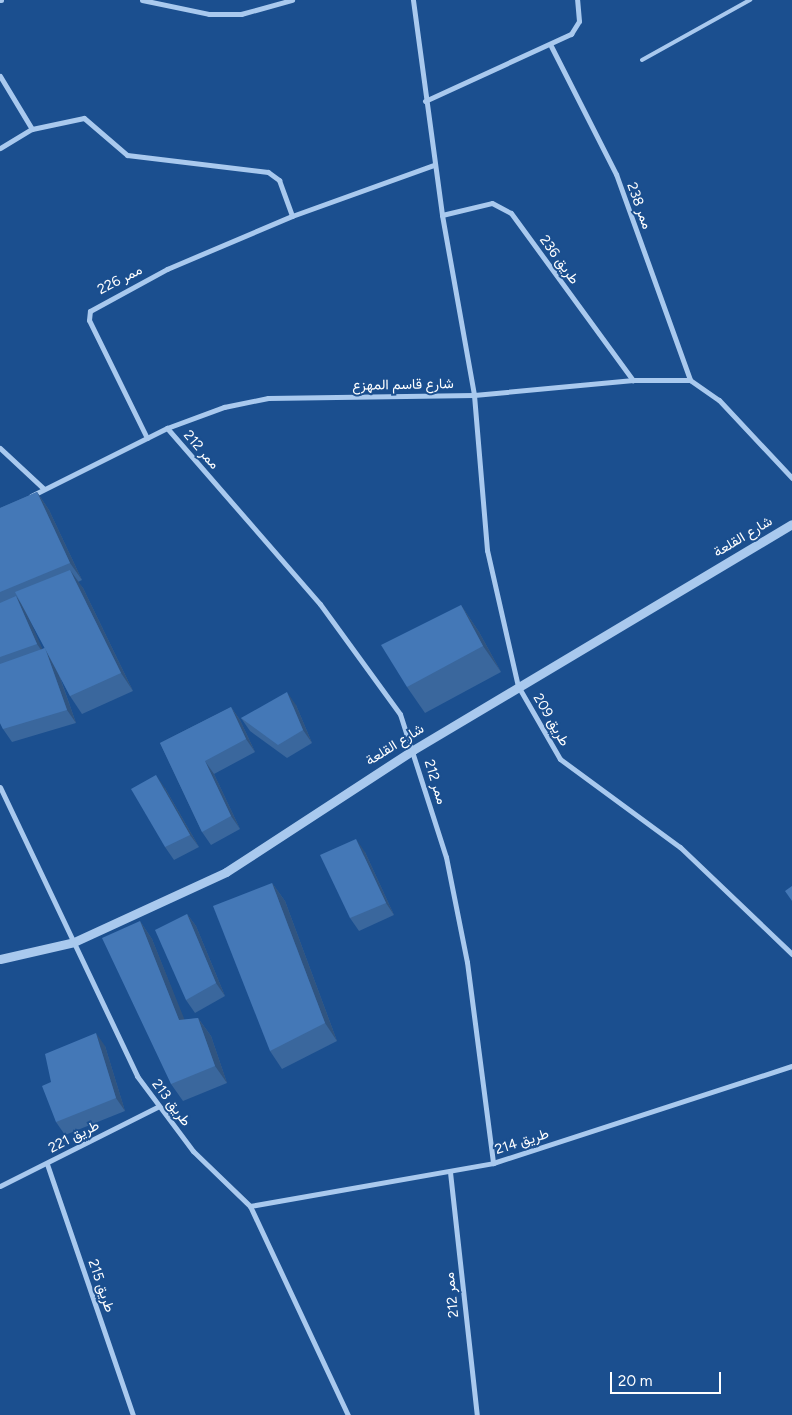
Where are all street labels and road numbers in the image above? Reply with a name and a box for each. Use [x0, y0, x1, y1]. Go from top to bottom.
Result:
street label: ممر 238 [623, 180, 655, 232]
street label: طريق 236 [536, 232, 582, 288]
street label: ممر 226 [95, 262, 145, 298]
street label: شارع قاسم المهزع [352, 376, 454, 394]
street label: ممر 212 [180, 427, 222, 473]
street label: شارع القلعة [711, 513, 775, 561]
street label: طريق 209 [529, 691, 573, 749]
street label: شارع القلعة [363, 720, 427, 770]
street label: ممر 212 [420, 758, 450, 806]
street label: طريق 213 [148, 1076, 194, 1130]
street label: طريق 221 [46, 1117, 102, 1157]
street label: طريق 214 [493, 1125, 551, 1159]
street label: طريق 215 [84, 1257, 118, 1315]
street label: ممر 212 [441, 1271, 463, 1319]

